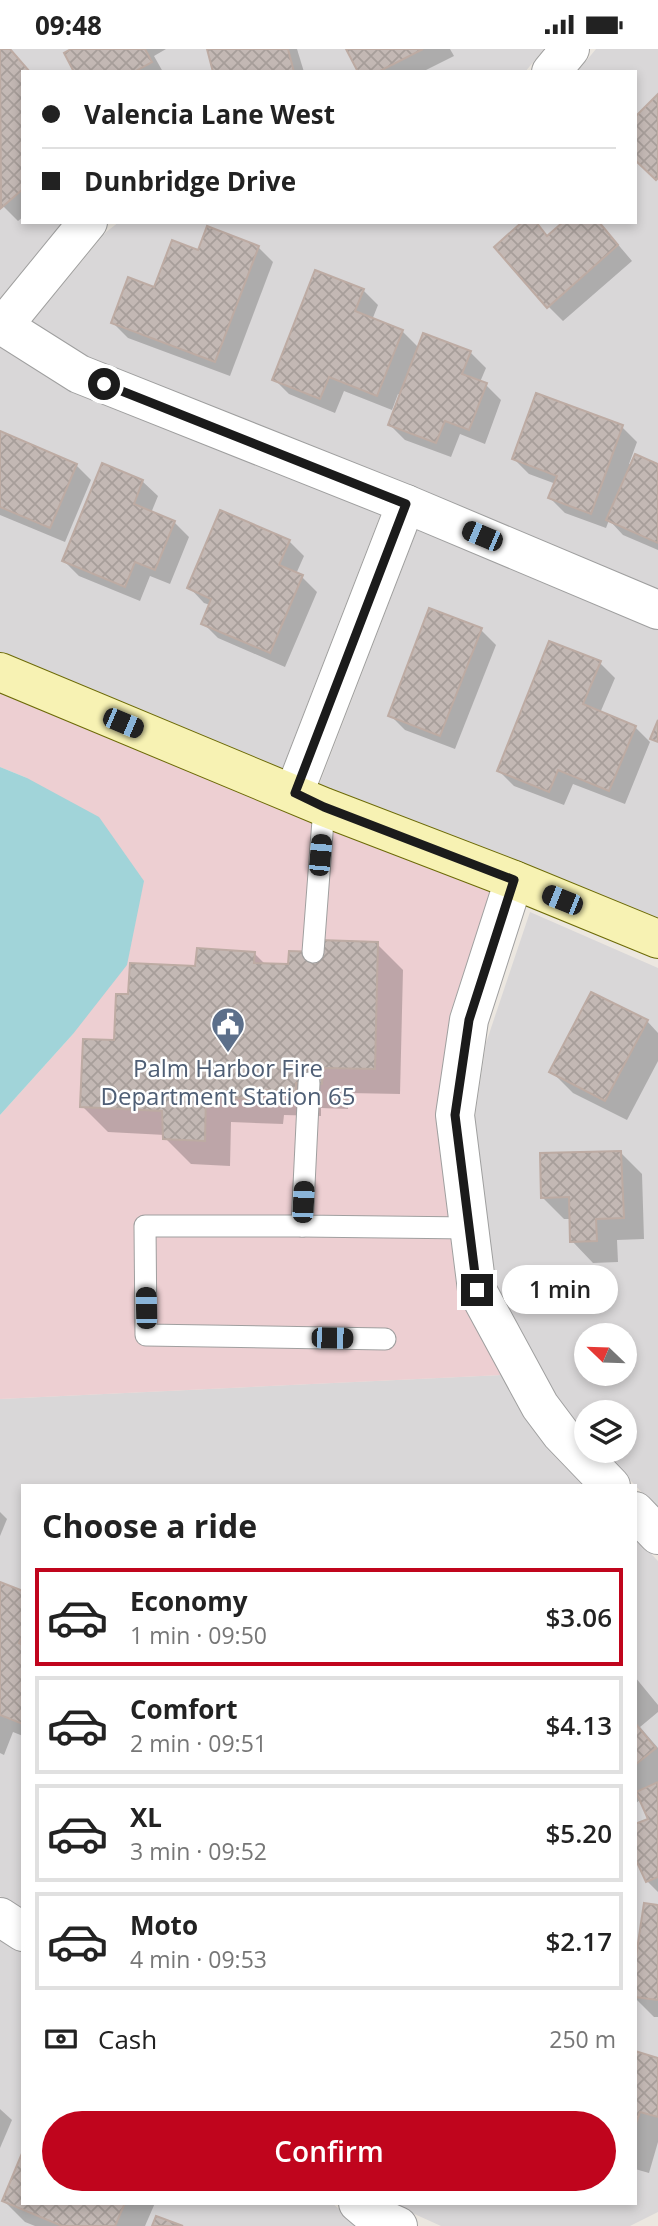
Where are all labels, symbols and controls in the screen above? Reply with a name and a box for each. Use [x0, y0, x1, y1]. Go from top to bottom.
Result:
text: 09:48 [35, 7, 102, 43]
text: Valencia Lane West [84, 96, 335, 132]
text: Dunbridge Drive [84, 163, 296, 199]
route start [88, 368, 120, 400]
car [459, 518, 506, 554]
car [100, 705, 147, 741]
car [308, 833, 333, 877]
car [539, 882, 586, 918]
public building icon: Palm Harbor Fire Department Station 65 [209, 1005, 247, 1054]
place label: Palm Harbor Fire Department Station 65 [101, 1051, 355, 1112]
car [292, 1180, 315, 1224]
callout: 1 min [502, 1265, 617, 1315]
text: 1 min [529, 1273, 591, 1305]
route end [461, 1274, 493, 1306]
car [136, 1287, 157, 1329]
north arrow [574, 1323, 637, 1386]
map controls [574, 1323, 637, 1463]
car [311, 1327, 354, 1349]
button: layers [574, 1400, 637, 1463]
text: Choose a ride [42, 1504, 257, 1547]
text: Economy [130, 1583, 248, 1619]
icon: car [46, 1586, 109, 1649]
text: $3.06 [545, 1599, 612, 1635]
text: 1 min · 09:50 [130, 1619, 267, 1651]
text: Comfort [130, 1691, 237, 1727]
icon: car [46, 1694, 109, 1757]
text: $4.13 [545, 1707, 612, 1743]
text: 2 min · 09:51 [130, 1727, 267, 1759]
text: XL [130, 1799, 162, 1835]
icon: car [46, 1802, 109, 1865]
text: $5.20 [545, 1815, 612, 1851]
text: 3 min · 09:52 [130, 1835, 267, 1867]
text: Moto [130, 1907, 198, 1943]
icon: car [46, 1910, 109, 1973]
text: $2.17 [545, 1923, 612, 1959]
text: 4 min · 09:53 [130, 1943, 267, 1975]
icon: cash [42, 2020, 80, 2058]
text: Cash [98, 2021, 157, 2057]
text: 250 m [549, 2023, 616, 2055]
button: Confirm [42, 2111, 616, 2191]

